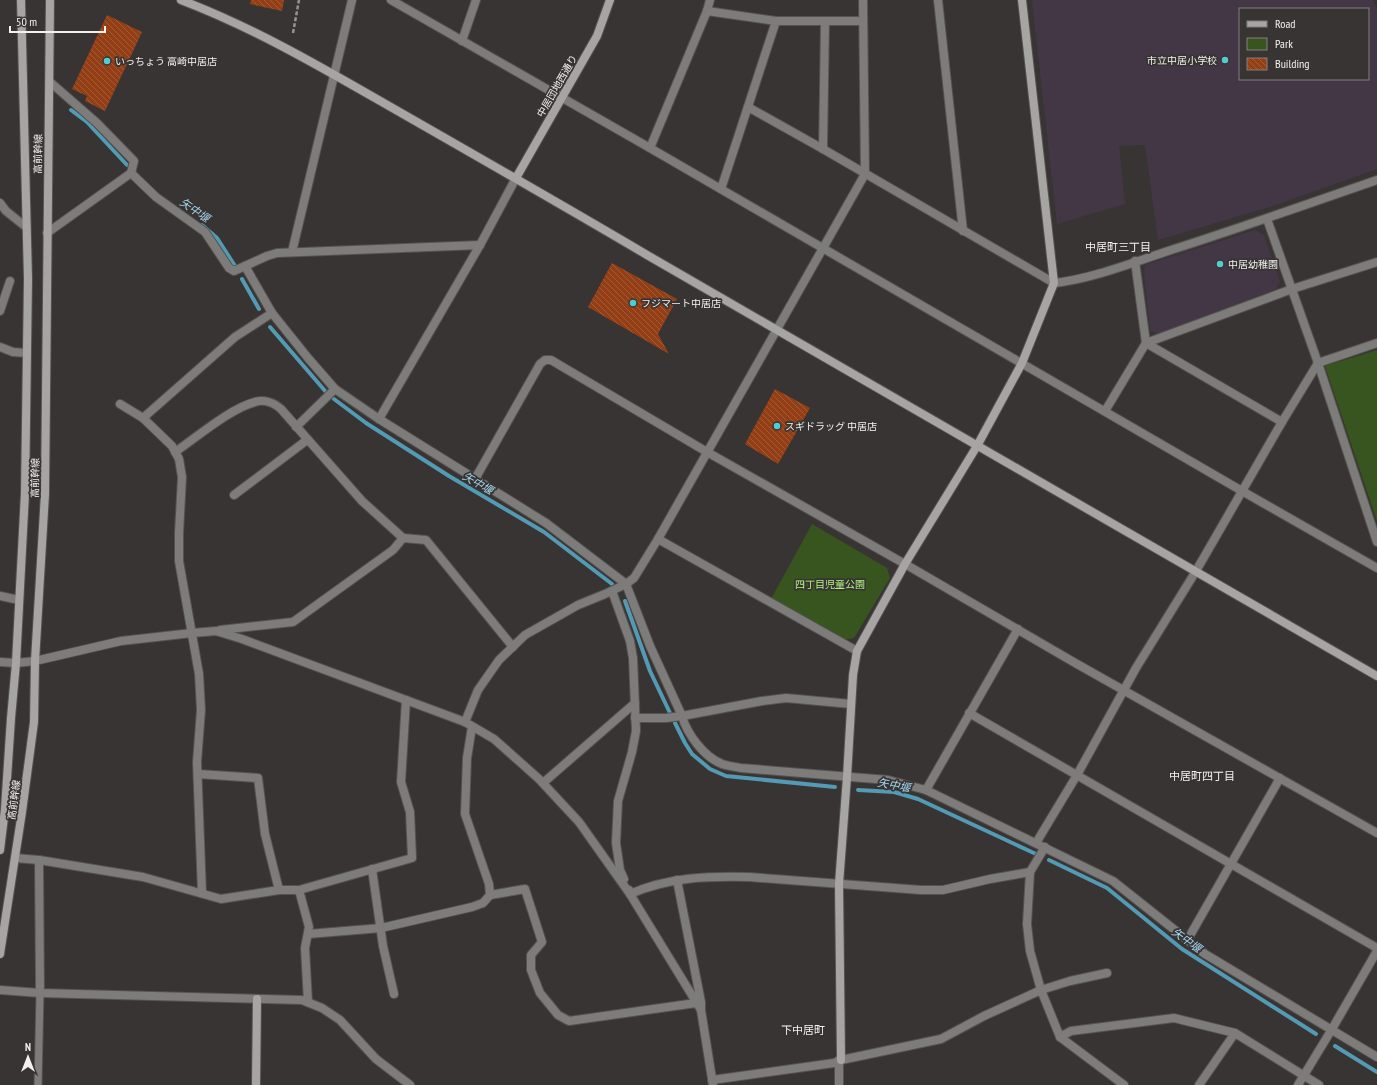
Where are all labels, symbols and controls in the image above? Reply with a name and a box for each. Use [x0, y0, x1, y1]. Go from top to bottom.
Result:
scale bar [10, 8, 105, 34]
legend [1239, 8, 1369, 80]
text: 50 m [16, 14, 37, 29]
text: Road [1275, 16, 1295, 31]
text: Park [1275, 36, 1293, 51]
street label: 中居団地西通り [534, 52, 580, 120]
place label: 市立中居小学校 [1147, 54, 1217, 67]
place label: いっちょう 高崎中居店 [115, 55, 217, 68]
marker: 市立中居小学校 [1220, 55, 1230, 65]
marker: いっちょう 高崎中居店 [102, 56, 112, 66]
text: Building [1275, 56, 1310, 71]
street label: 高前幹線 [31, 134, 45, 174]
water label: 矢中堰 [177, 195, 214, 226]
district label: 中居町三丁目 [1085, 240, 1151, 254]
place label: 中居幼稚園 [1228, 258, 1278, 271]
marker: 中居幼稚園 [1215, 259, 1225, 269]
place label: フジマート中居店 [641, 297, 721, 310]
marker: フジマート中居店 [628, 298, 638, 308]
place label: スギドラッグ 中居店 [785, 420, 877, 433]
marker: スギドラッグ 中居店 [772, 421, 782, 431]
street label: 高前幹線 [28, 458, 42, 498]
water label: 矢中堰 [460, 469, 498, 498]
park label: 四丁目児童公園 [795, 578, 865, 591]
district label: 中居町四丁目 [1169, 769, 1235, 783]
water label: 矢中堰 [877, 775, 913, 795]
street label: 高前幹線 [5, 779, 23, 821]
water label: 矢中堰 [1170, 925, 1206, 957]
district label: 下中居町 [781, 1023, 825, 1037]
north arrow [8, 1037, 48, 1077]
text: N [25, 1040, 31, 1054]

